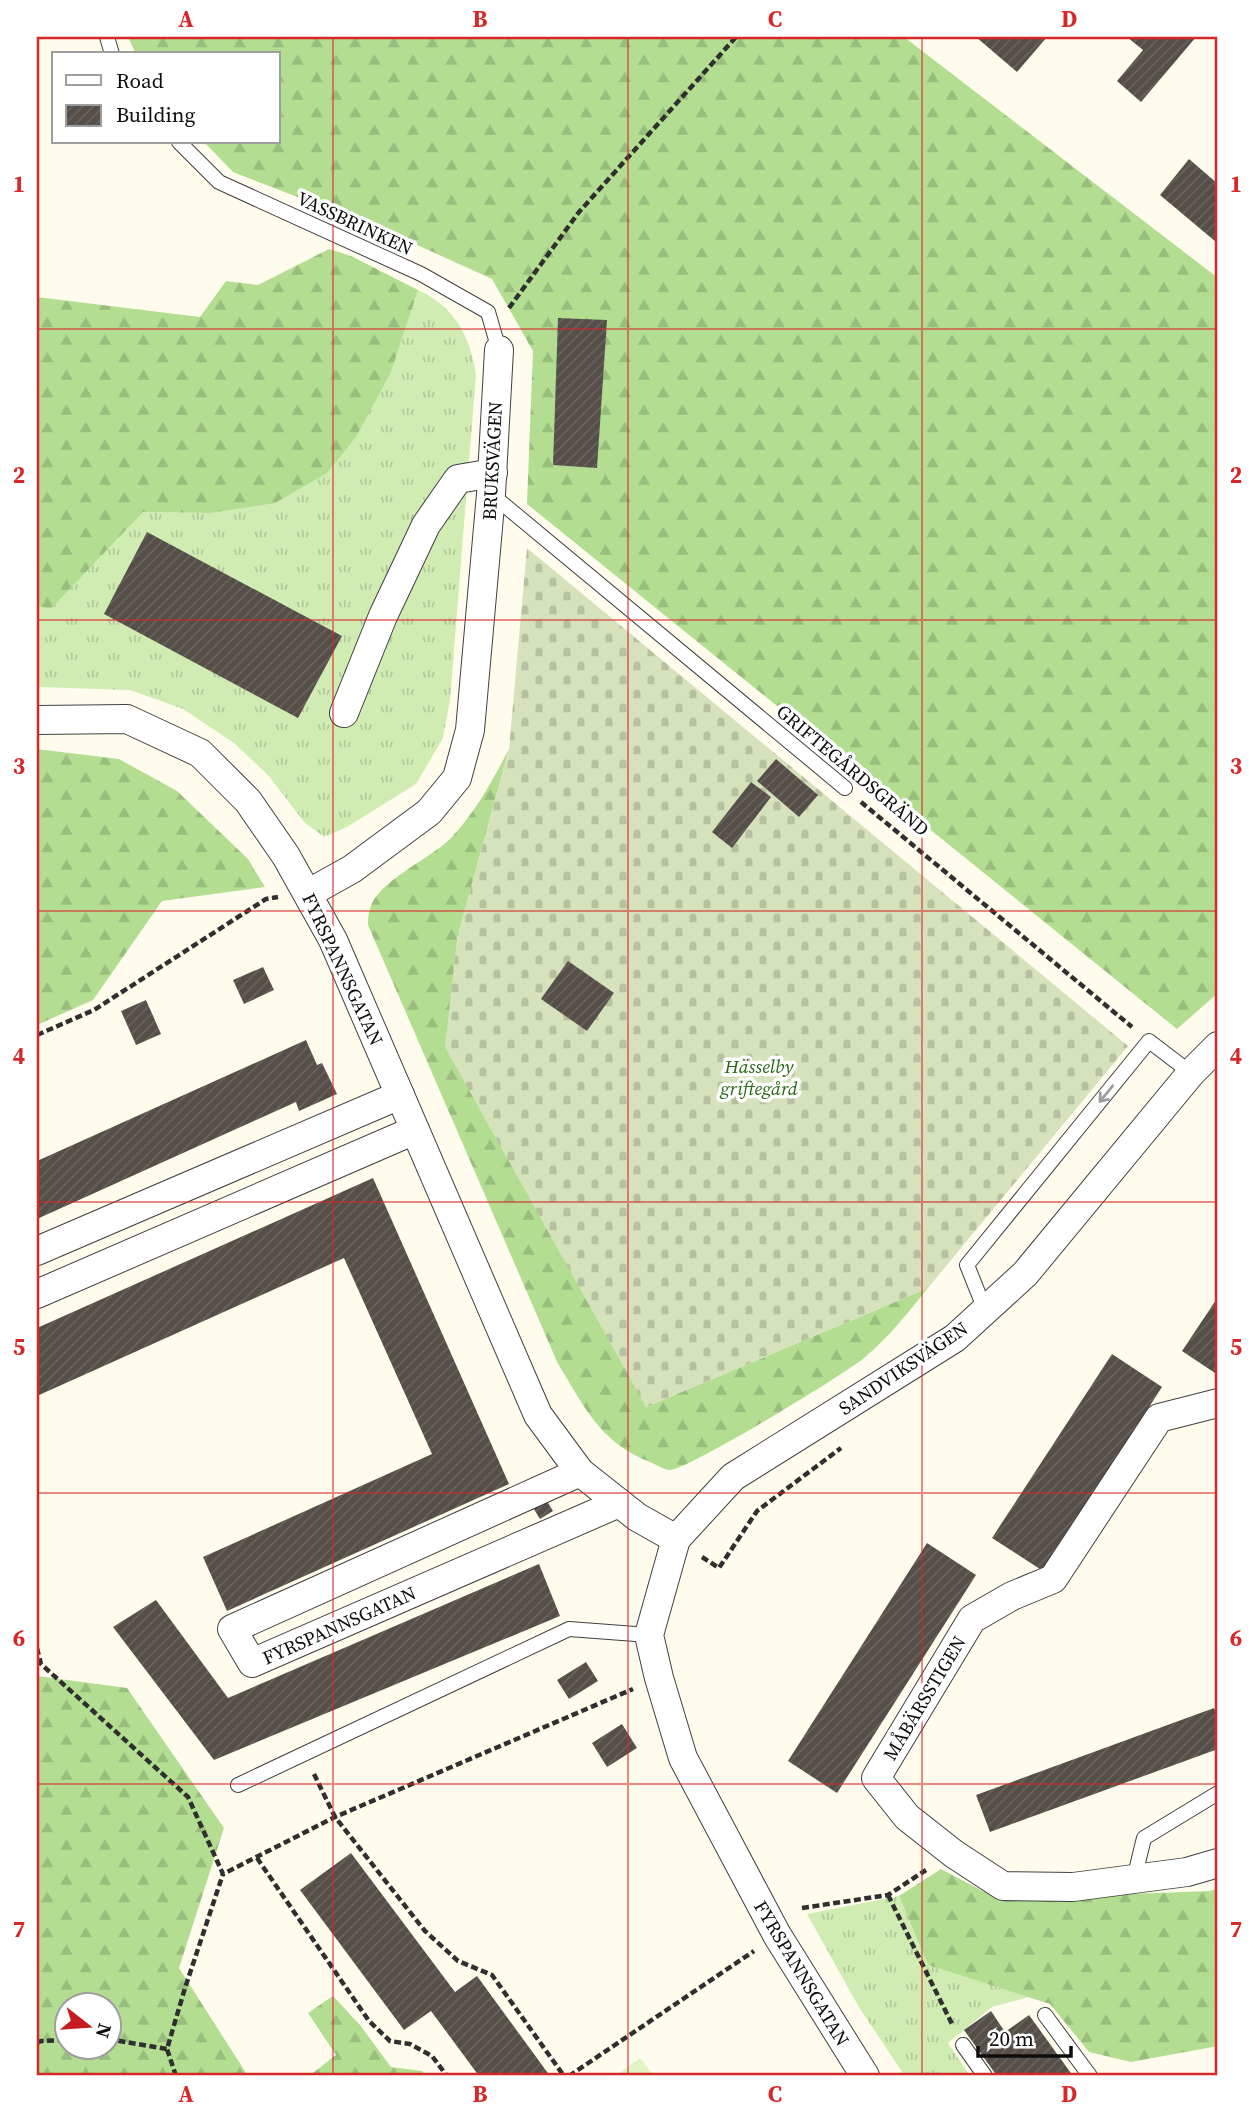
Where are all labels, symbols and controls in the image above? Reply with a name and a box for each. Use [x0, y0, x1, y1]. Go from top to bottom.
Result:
text: A [178, 3, 194, 35]
text: B [473, 3, 488, 35]
text: C [768, 3, 782, 35]
text: D [1061, 3, 1077, 35]
legend [52, 52, 280, 144]
text: Road [116, 66, 164, 95]
text: Building [116, 100, 195, 129]
text: 1 [13, 168, 25, 200]
text: 1 [1230, 168, 1242, 200]
street label: VASSBRINKEN [293, 185, 417, 261]
street label: BRUKSVÄGEN [476, 401, 508, 521]
text: 2 [13, 459, 25, 491]
text: 2 [1230, 459, 1242, 491]
street label: GRIFTEGÅRDSGRÄND [771, 698, 935, 842]
text: 3 [13, 750, 25, 782]
text: 3 [1230, 750, 1242, 782]
street label: FYRSPANNSGATAN [296, 888, 390, 1050]
text: 4 [13, 1040, 25, 1072]
text: 4 [1230, 1040, 1242, 1072]
park label: Hässelby griftegård [719, 1053, 798, 1101]
one-way arrow [1098, 1084, 1114, 1102]
street label: SANDVIKSVÄGEN [833, 1315, 973, 1421]
text: 5 [13, 1331, 25, 1363]
text: 5 [1230, 1331, 1242, 1363]
street label: FYRSPANNSGATAN [258, 1579, 420, 1671]
text: 6 [13, 1622, 25, 1654]
text: 6 [1230, 1622, 1242, 1654]
street label: MÅBÄRSSTIGEN [877, 1631, 971, 1765]
street label: FYRSPANNSGATAN [748, 1895, 856, 2051]
text: 7 [13, 1913, 25, 1945]
text: 7 [1230, 1913, 1242, 1945]
north arrow [52, 1990, 122, 2060]
scale bar [978, 2015, 1071, 2059]
text: N [90, 2021, 119, 2042]
text: 20 m [989, 2024, 1034, 2053]
text: A [178, 2078, 194, 2110]
text: B [473, 2078, 488, 2110]
text: C [768, 2078, 782, 2110]
text: D [1061, 2078, 1077, 2110]

